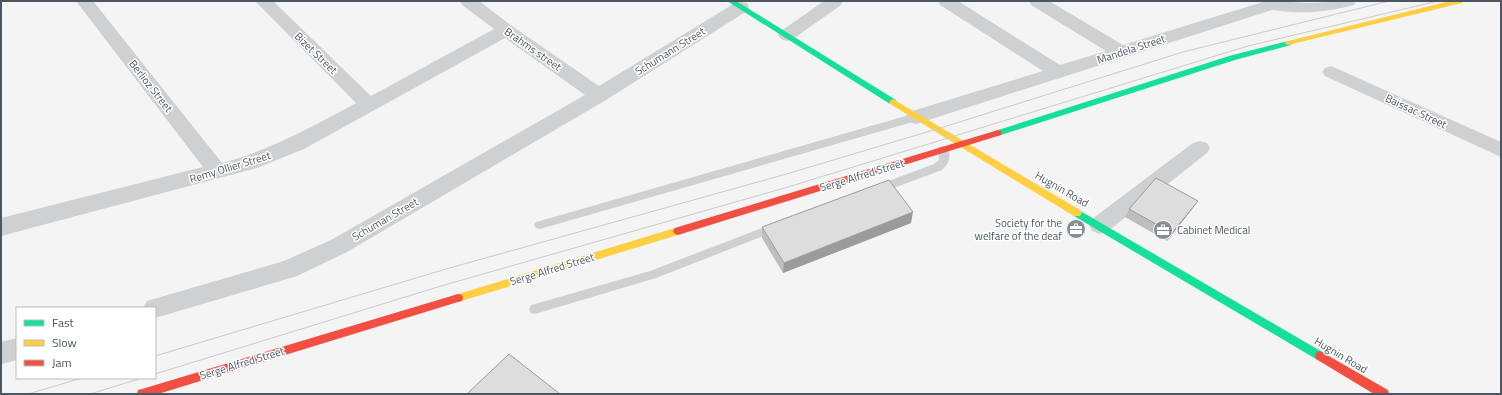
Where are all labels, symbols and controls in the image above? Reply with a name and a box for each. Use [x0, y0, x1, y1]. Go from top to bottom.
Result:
street label: Brahms street [501, 23, 565, 75]
street label: Schumann Street [632, 23, 708, 79]
street label: Bizet Street [291, 28, 341, 78]
street label: Mandela Street [1095, 30, 1167, 68]
street label: Berlioz Street [125, 56, 177, 116]
street label: Baissac Street [1383, 90, 1449, 132]
street label: Remy Ollier Street [187, 147, 273, 187]
street label: Serge Alfred Street [818, 155, 906, 195]
street label: Hugnin Road [1032, 167, 1092, 211]
street label: Schuman Street [349, 194, 421, 244]
place label: Society for the welfare of the deaf [975, 215, 1062, 244]
office icon: Society for the welfare of the deaf [1065, 218, 1087, 240]
office icon: Cabinet Medical [1152, 219, 1174, 241]
place label: Cabinet Medical [1177, 222, 1250, 238]
street label: Serge Alfred Street [508, 249, 596, 289]
legend [16, 307, 156, 379]
text: Fast [52, 313, 75, 332]
text: Slow [52, 333, 77, 352]
street label: Hugnin Road [1311, 333, 1371, 377]
street label: Serge Alfred Street [198, 343, 286, 383]
text: Jam [52, 353, 72, 372]

